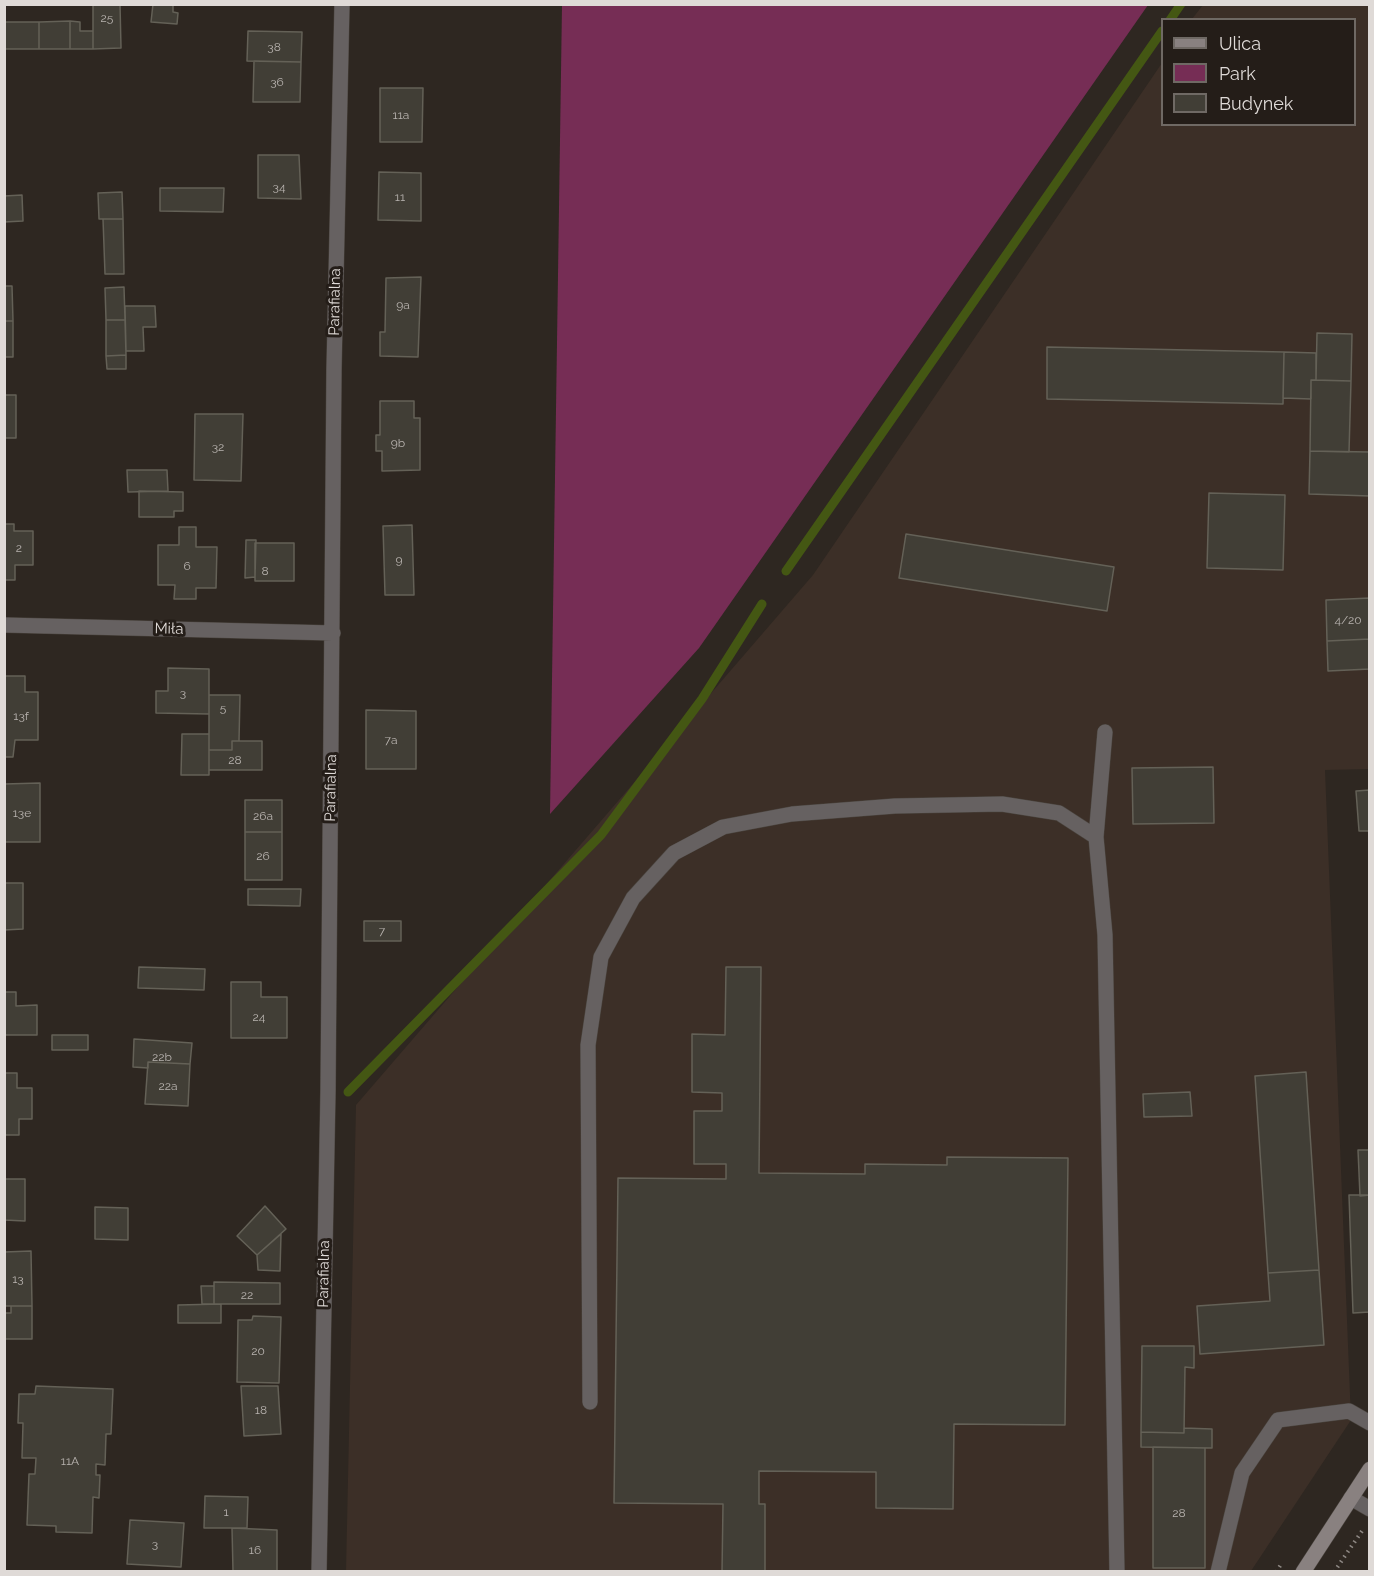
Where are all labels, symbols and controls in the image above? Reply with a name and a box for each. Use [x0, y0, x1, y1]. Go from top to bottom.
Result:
house number: 25 [101, 11, 113, 25]
legend [1161, 18, 1356, 126]
text: Ulica [1219, 33, 1261, 54]
house number: 38 [267, 40, 281, 54]
text: Park [1219, 63, 1256, 84]
house number: 36 [270, 75, 284, 89]
text: Budynek [1219, 93, 1293, 114]
house number: 11a [393, 108, 409, 122]
house number: 34 [273, 180, 285, 194]
house number: 11 [395, 190, 405, 204]
street label: Parafialna [325, 268, 345, 336]
house number: 9a [396, 298, 410, 312]
house number: 9b [391, 436, 405, 450]
house number: 32 [212, 440, 224, 454]
house number: 2 [16, 541, 22, 555]
house number: 9 [395, 553, 403, 567]
house number: 6 [183, 559, 191, 573]
house number: 8 [261, 564, 269, 578]
house number: 4/20 [1334, 613, 1362, 627]
street label: Miła [154, 620, 184, 638]
house number: 3 [180, 686, 186, 700]
house number: 5 [220, 701, 226, 715]
house number: 13f [13, 709, 29, 723]
house number: 7a [385, 733, 397, 747]
house number: 28 [228, 753, 242, 767]
street label: Parafialna [321, 754, 341, 822]
house number: 13e [13, 806, 31, 820]
house number: 26a [253, 809, 273, 823]
house number: 26 [256, 849, 270, 863]
house number: 7 [379, 924, 385, 938]
house number: 24 [253, 1010, 265, 1024]
house number: 22b [152, 1050, 172, 1064]
house number: 22a [158, 1079, 178, 1093]
street label: Parafialna [314, 1240, 334, 1308]
house number: 13 [12, 1272, 24, 1286]
house number: 22 [241, 1288, 253, 1302]
house number: 20 [251, 1344, 265, 1358]
house number: 18 [255, 1403, 267, 1417]
house number: 11A [61, 1454, 79, 1468]
house number: 1 [223, 1505, 229, 1519]
house number: 28 [1172, 1506, 1186, 1520]
house number: 3 [152, 1537, 158, 1551]
house number: 16 [249, 1543, 261, 1557]

